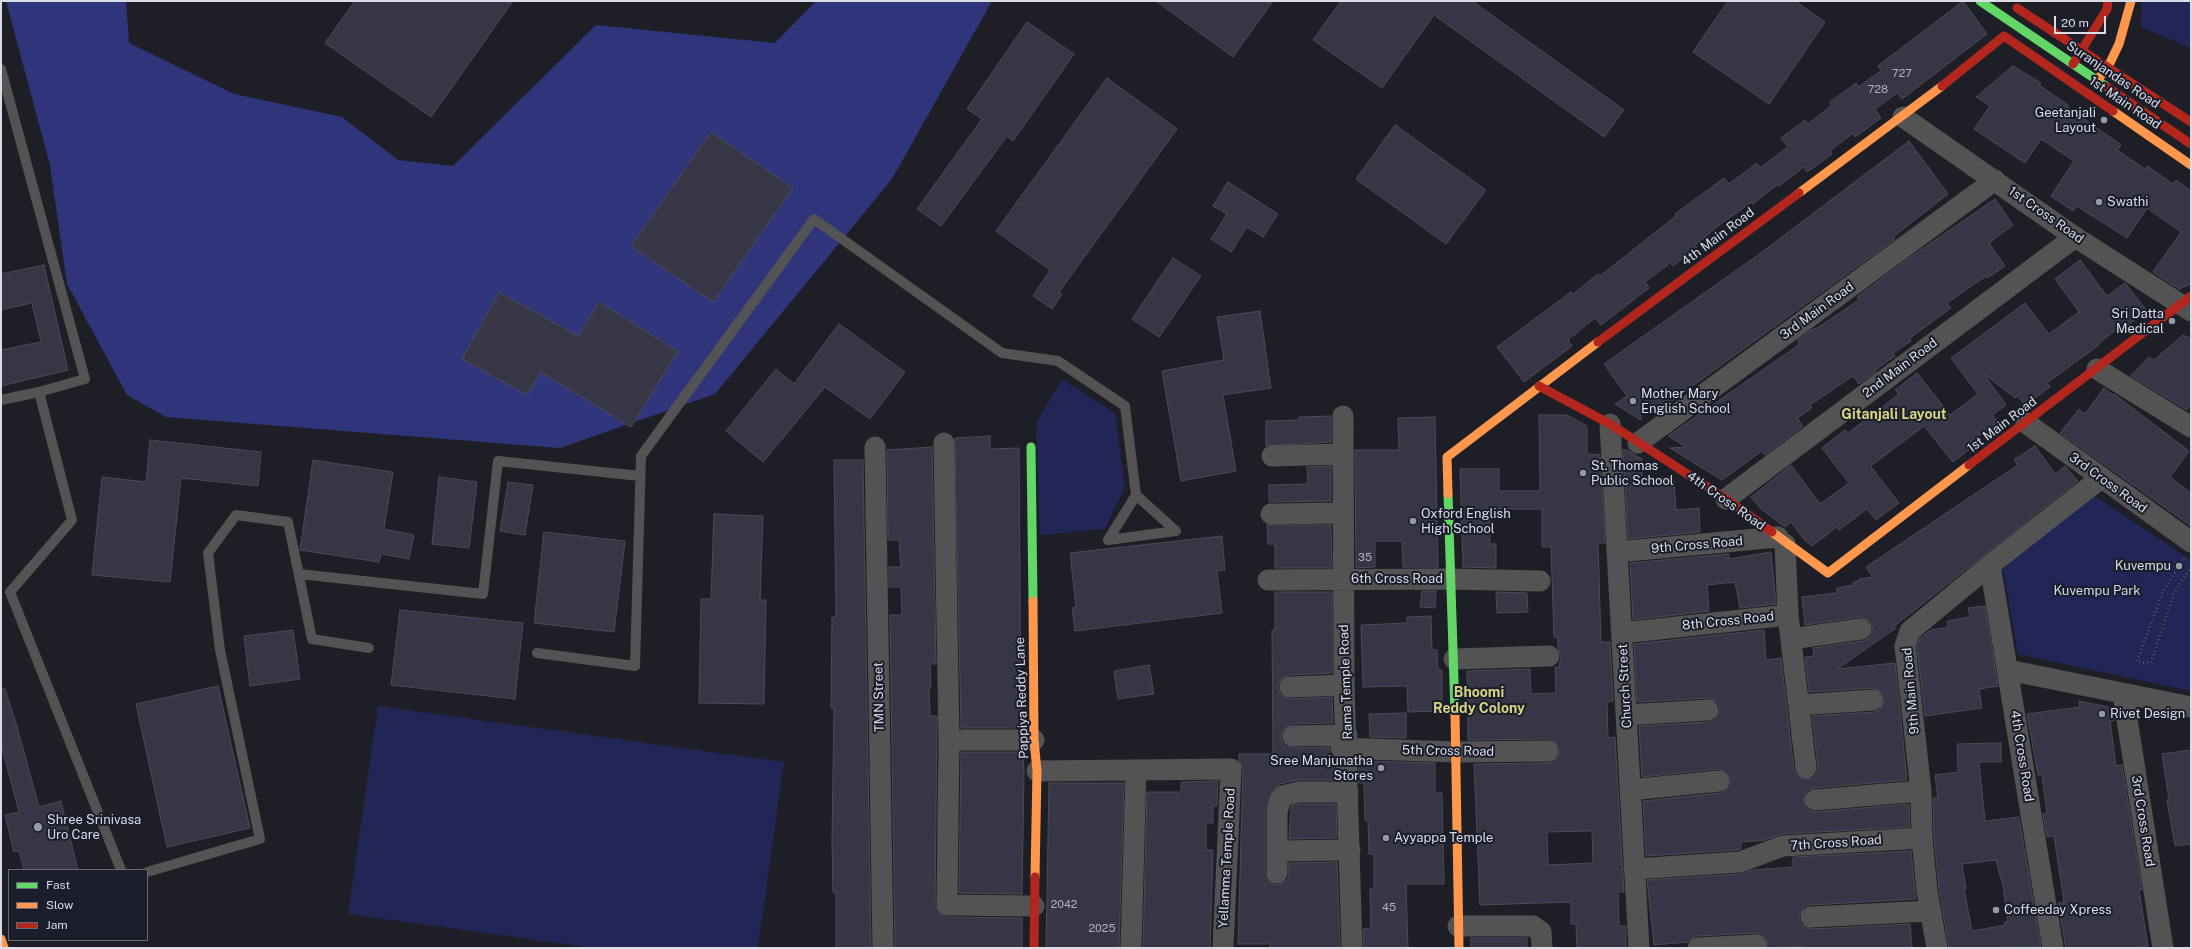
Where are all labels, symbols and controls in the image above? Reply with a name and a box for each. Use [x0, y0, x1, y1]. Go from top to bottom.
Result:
scale bar [2056, 8, 2108, 34]
text: 20 m [2061, 16, 2089, 30]
street label: Suranjandas Road [2063, 38, 2163, 112]
house number: 727 [1892, 67, 1912, 81]
street label: 1st Main Road [2086, 73, 2164, 133]
house number: 728 [1868, 83, 1888, 97]
place label: Geetanjali Layout [2035, 105, 2096, 136]
marker: Geetanjali Layout [2099, 115, 2109, 125]
street label: 1st Cross Road [2005, 183, 2087, 247]
place label: Swathi [2107, 194, 2148, 210]
marker: Swathi [2094, 197, 2104, 207]
street label: 4th Main Road [1678, 205, 1758, 269]
street label: 3rd Main Road [1777, 279, 1857, 343]
place label: Sri Datta Medical [2111, 306, 2164, 337]
marker: Sri Datta Medical [2167, 316, 2177, 326]
street label: 2nd Main Road [1860, 335, 1940, 401]
place label: Mother Mary English School [1641, 386, 1731, 417]
street label: 1st Main Road [1964, 394, 2040, 456]
marker: Mother Mary English School [1628, 396, 1638, 406]
district label: Gitanjali Layout [1841, 407, 1947, 423]
street label: 3rd Cross Road [2066, 450, 2150, 516]
place label: St. Thomas Public School [1591, 458, 1674, 489]
marker: St. Thomas Public School [1578, 468, 1588, 478]
street label: 4th Cross Road [1684, 468, 1768, 534]
place label: Oxford English High School [1421, 506, 1511, 537]
marker: Oxford English High School [1408, 516, 1418, 526]
street label: 9th Cross Road [1650, 533, 1744, 557]
house number: 35 [1358, 551, 1372, 565]
place label: Kuvempu [2115, 558, 2171, 574]
marker: Kuvempu [2174, 561, 2184, 571]
street label: 6th Cross Road [1351, 571, 1443, 587]
park label: Kuvempu Park [2053, 583, 2141, 599]
street label: 8th Cross Road [1681, 608, 1775, 634]
street label: Rama Temple Road [1336, 624, 1356, 740]
street label: Pappiya Reddy Lane [1012, 637, 1032, 759]
street label: Church Street [1615, 643, 1635, 729]
street label: 9th Main Road [1899, 647, 1923, 735]
street label: TMN Street [871, 662, 887, 732]
district label: Bhoomi Reddy Colony [1433, 685, 1525, 718]
place label: Rivet Design [2110, 706, 2185, 722]
street label: 4th Cross Road [2007, 709, 2037, 803]
marker: Rivet Design [2097, 709, 2107, 719]
street label: 5th Cross Road [1402, 742, 1494, 760]
place label: Sree Manjunatha Stores [1270, 753, 1373, 784]
marker: Sree Manjunatha Stores [1376, 763, 1386, 773]
street label: 3rd Cross Road [2128, 774, 2158, 868]
street label: Yellamma Temple Road [1216, 788, 1238, 928]
place label: Shree Srinivasa Uro Care [47, 812, 141, 843]
marker: Shree Srinivasa Uro Care [32, 821, 44, 833]
place label: Ayyappa Temple [1394, 830, 1493, 846]
street label: 7th Cross Road [1790, 832, 1882, 854]
marker: Ayyappa Temple [1381, 833, 1391, 843]
legend [8, 869, 148, 941]
text: Fast [46, 878, 70, 892]
text: Slow [46, 898, 73, 912]
house number: 2042 [1051, 898, 1077, 912]
house number: 45 [1382, 901, 1396, 915]
place label: Coffeeday Xpress [2004, 902, 2112, 918]
marker: Coffeeday Xpress [1991, 905, 2001, 915]
text: Jam [46, 918, 68, 932]
house number: 2025 [1089, 922, 1115, 936]

